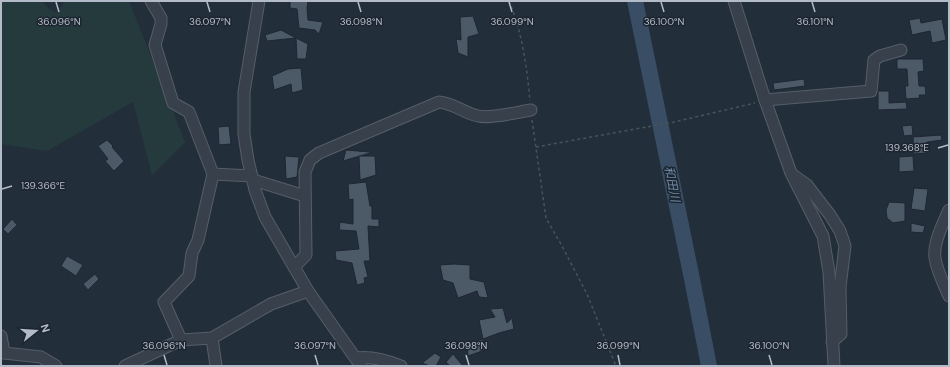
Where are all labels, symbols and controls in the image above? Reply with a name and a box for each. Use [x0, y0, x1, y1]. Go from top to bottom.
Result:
text: 36.096°N [37, 15, 81, 28]
text: 36.097°N [189, 15, 231, 28]
text: 36.098°N [340, 15, 382, 28]
text: 36.099°N [490, 15, 534, 28]
text: 36.100°N [644, 15, 684, 28]
text: 36.101°N [797, 15, 834, 28]
text: 139.368°E [885, 141, 929, 154]
water label: 和田川 [661, 165, 684, 205]
text: 139.366°E [21, 179, 65, 192]
north arrow [16, 311, 56, 351]
text: N [38, 322, 53, 334]
text: 36.096°N [142, 339, 186, 352]
text: 36.097°N [294, 339, 336, 352]
text: 36.098°N [445, 339, 487, 352]
text: 36.099°N [596, 339, 640, 352]
text: 36.100°N [749, 339, 789, 352]

